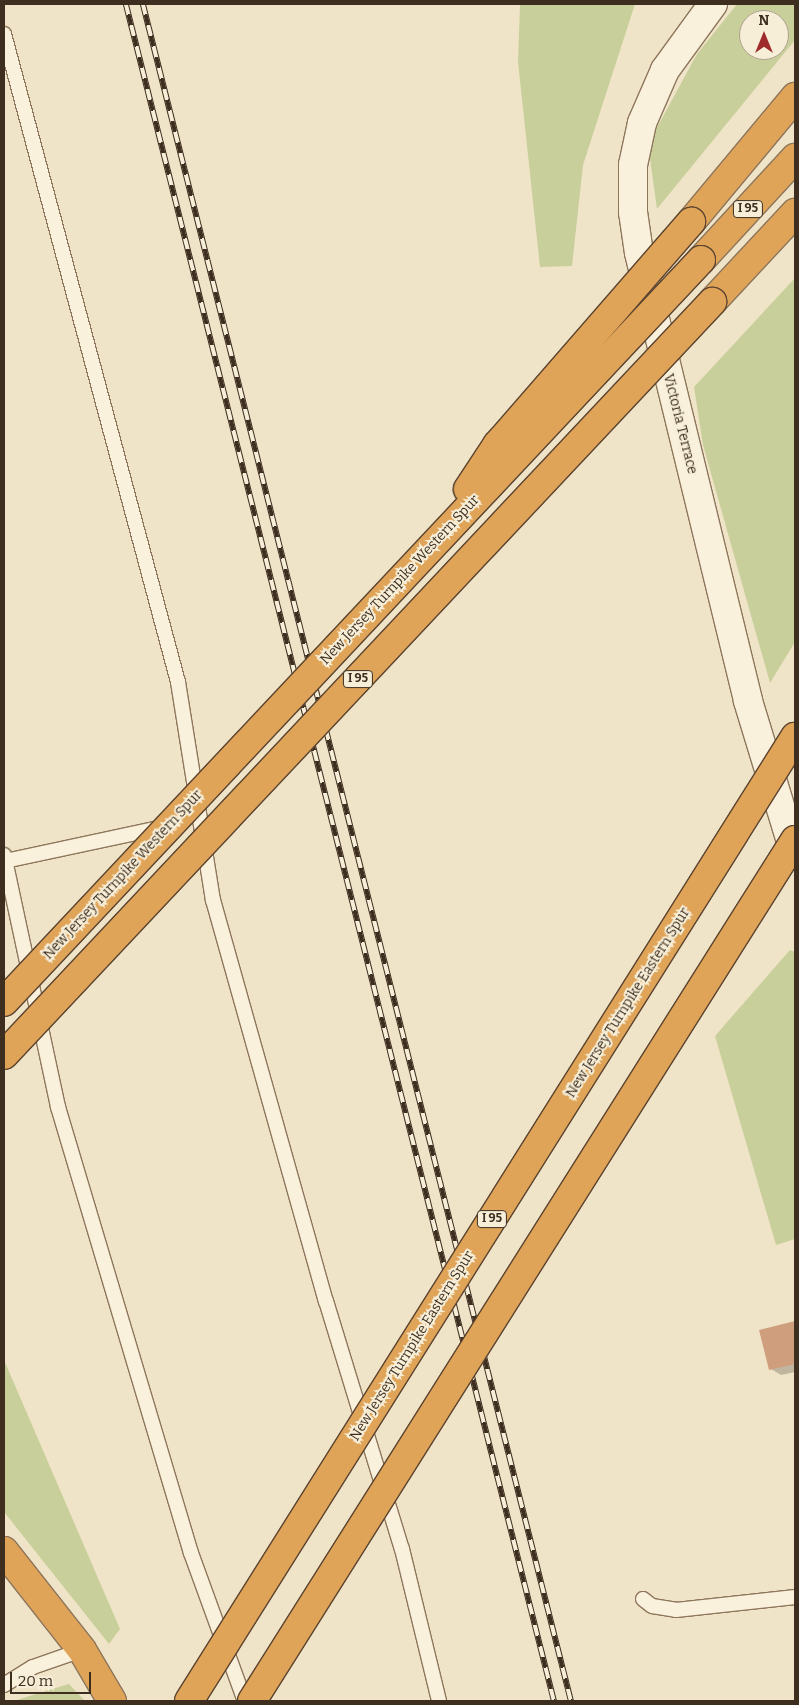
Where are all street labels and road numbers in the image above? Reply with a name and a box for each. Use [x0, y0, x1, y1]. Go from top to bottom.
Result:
road number: I 95 [732, 200, 764, 218]
street label: Victoria Terrace [659, 372, 701, 476]
street label: New Jersey Turnpike Western Spur [317, 492, 483, 668]
road number: I 95 [342, 670, 374, 689]
street label: New Jersey Turnpike Western Spur [40, 787, 206, 963]
street label: New Jersey Turnpike Eastern Spur [562, 905, 694, 1101]
road number: I 95 [476, 1210, 508, 1228]
street label: New Jersey Turnpike Eastern Spur [346, 1248, 478, 1444]

